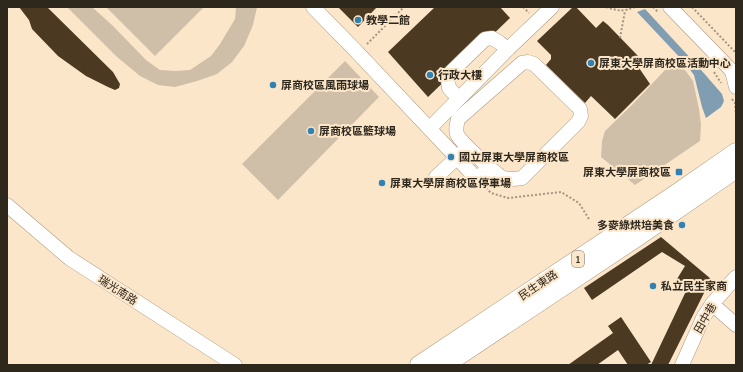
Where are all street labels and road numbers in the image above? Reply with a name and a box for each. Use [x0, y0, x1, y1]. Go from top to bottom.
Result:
road number: 1 [572, 251, 584, 267]
street label: 民生東路 [516, 268, 560, 303]
street label: 瑞光南路 [96, 273, 140, 308]
street label: 田中巷 [692, 301, 719, 336]

